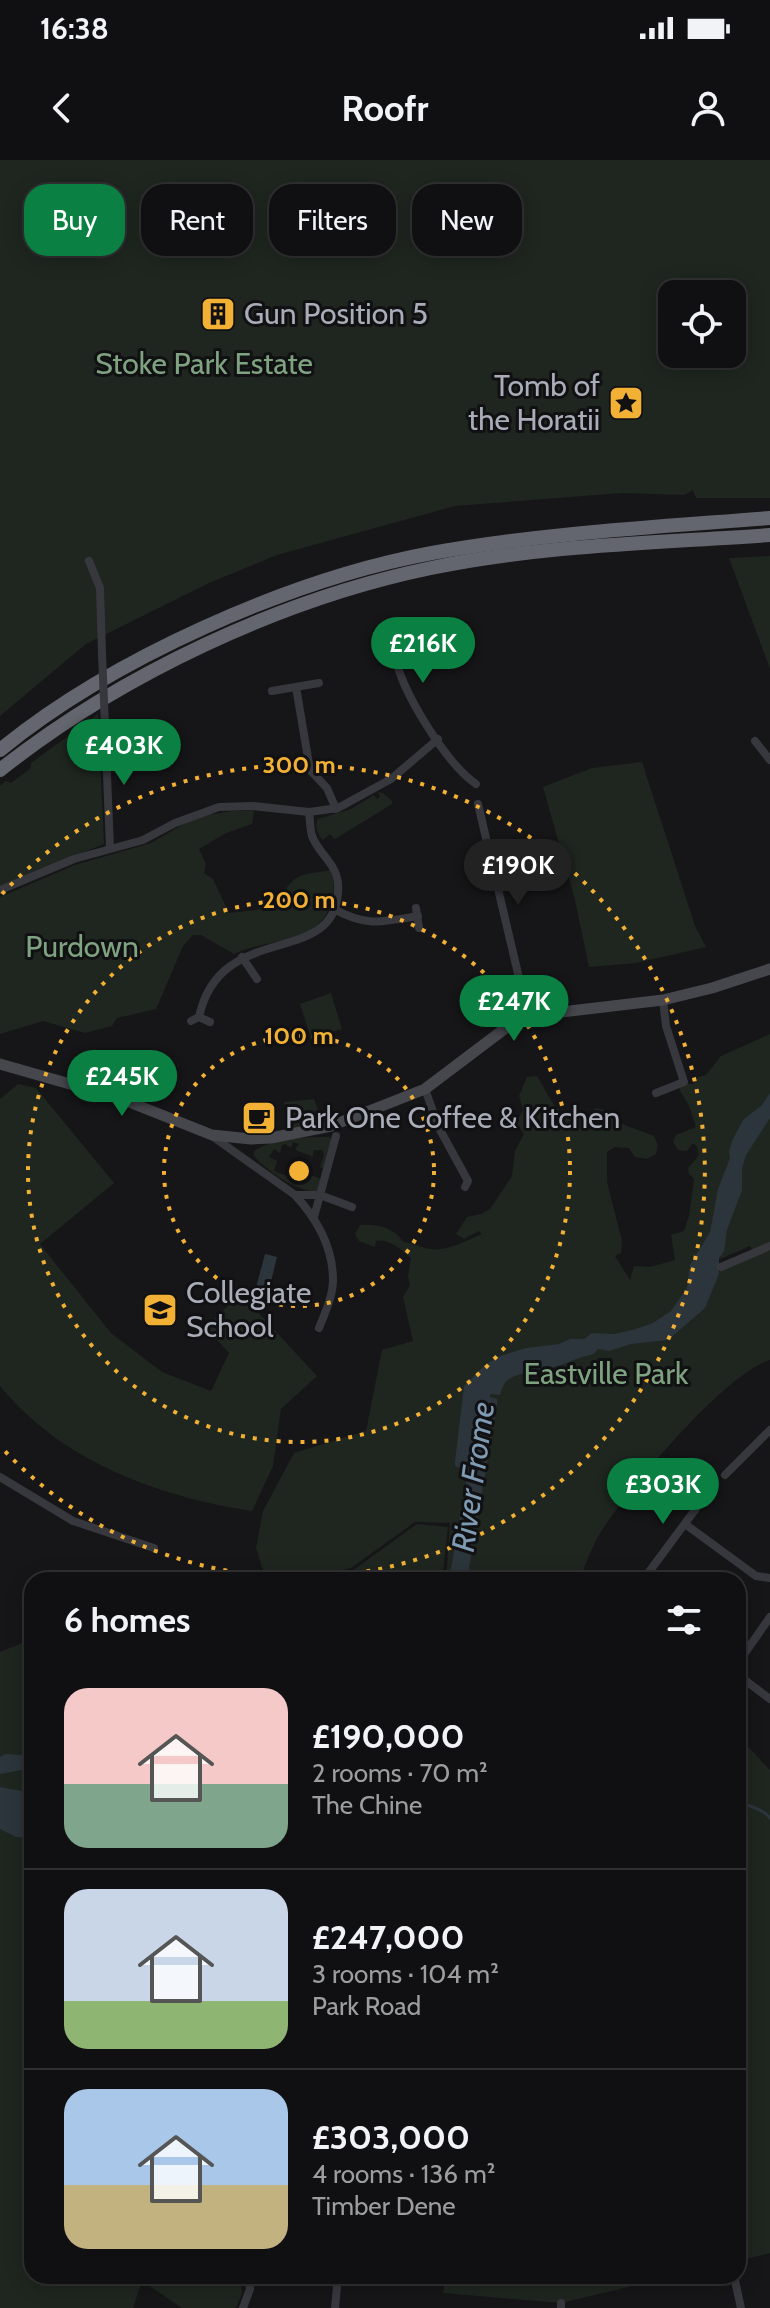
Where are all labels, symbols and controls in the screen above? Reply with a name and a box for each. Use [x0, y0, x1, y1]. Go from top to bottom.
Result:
text: 16:38 [40, 10, 109, 47]
icon: back [40, 86, 84, 130]
text: Roofr [342, 86, 428, 130]
icon: person [686, 86, 730, 130]
chip: Buy [24, 184, 125, 256]
chip: Rent [141, 184, 253, 256]
chip: Filters [269, 184, 396, 256]
chip: New [412, 184, 522, 256]
map controls [658, 280, 746, 368]
button: locate [658, 280, 746, 368]
building icon: Gun Position 5 [199, 295, 237, 333]
place label: Gun Position 5 [244, 295, 428, 332]
park label: Stoke Park Estate [95, 345, 313, 382]
place label: Tomb of the Horatii [468, 367, 600, 438]
place icon: Tomb of the Horatii [607, 384, 645, 422]
pin: £216K [367, 617, 479, 685]
text: £216K [389, 627, 457, 659]
pin: £403K [68, 719, 180, 787]
text: £403K [85, 729, 163, 761]
text: 300 m [262, 750, 336, 779]
pin: £190K [462, 839, 574, 907]
text: £190K [482, 849, 554, 881]
text: 200 m [263, 885, 335, 914]
park label: Purdown [25, 928, 139, 965]
pin: £247K [458, 975, 570, 1043]
text: £247K [478, 985, 550, 1017]
text: 100 m [264, 1021, 334, 1050]
pin: £245K [66, 1050, 178, 1118]
text: £245K [85, 1060, 159, 1092]
cafe icon: Park One Coffee & Kitchen [240, 1099, 278, 1137]
place label: Park One Coffee & Kitchen [285, 1099, 620, 1136]
centre of rings [285, 1157, 313, 1185]
place label: Collegiate School [186, 1274, 311, 1345]
school or university icon: Collegiate School [141, 1291, 179, 1329]
park label: Eastville Park [524, 1355, 689, 1392]
water label: River Frome [443, 1399, 502, 1554]
pin: £303K [607, 1458, 719, 1526]
text: £303K [625, 1468, 701, 1500]
icon: filters [662, 1598, 706, 1642]
text: 6 homes [64, 1599, 190, 1641]
text: £190,000 [312, 1715, 465, 1757]
icon: home [128, 1720, 224, 1816]
text: 2 rooms · 70 m² [312, 1757, 488, 1789]
text: The Chine [312, 1789, 422, 1821]
text: £247,000 [312, 1916, 465, 1958]
icon: home [128, 1921, 224, 2017]
text: 3 rooms · 104 m² [312, 1958, 499, 1990]
text: Park Road [312, 1990, 421, 2022]
text: £303,000 [312, 2116, 470, 2158]
icon: home [128, 2121, 224, 2217]
text: 4 rooms · 136 m² [312, 2158, 495, 2190]
text: Timber Dene [312, 2190, 456, 2222]

